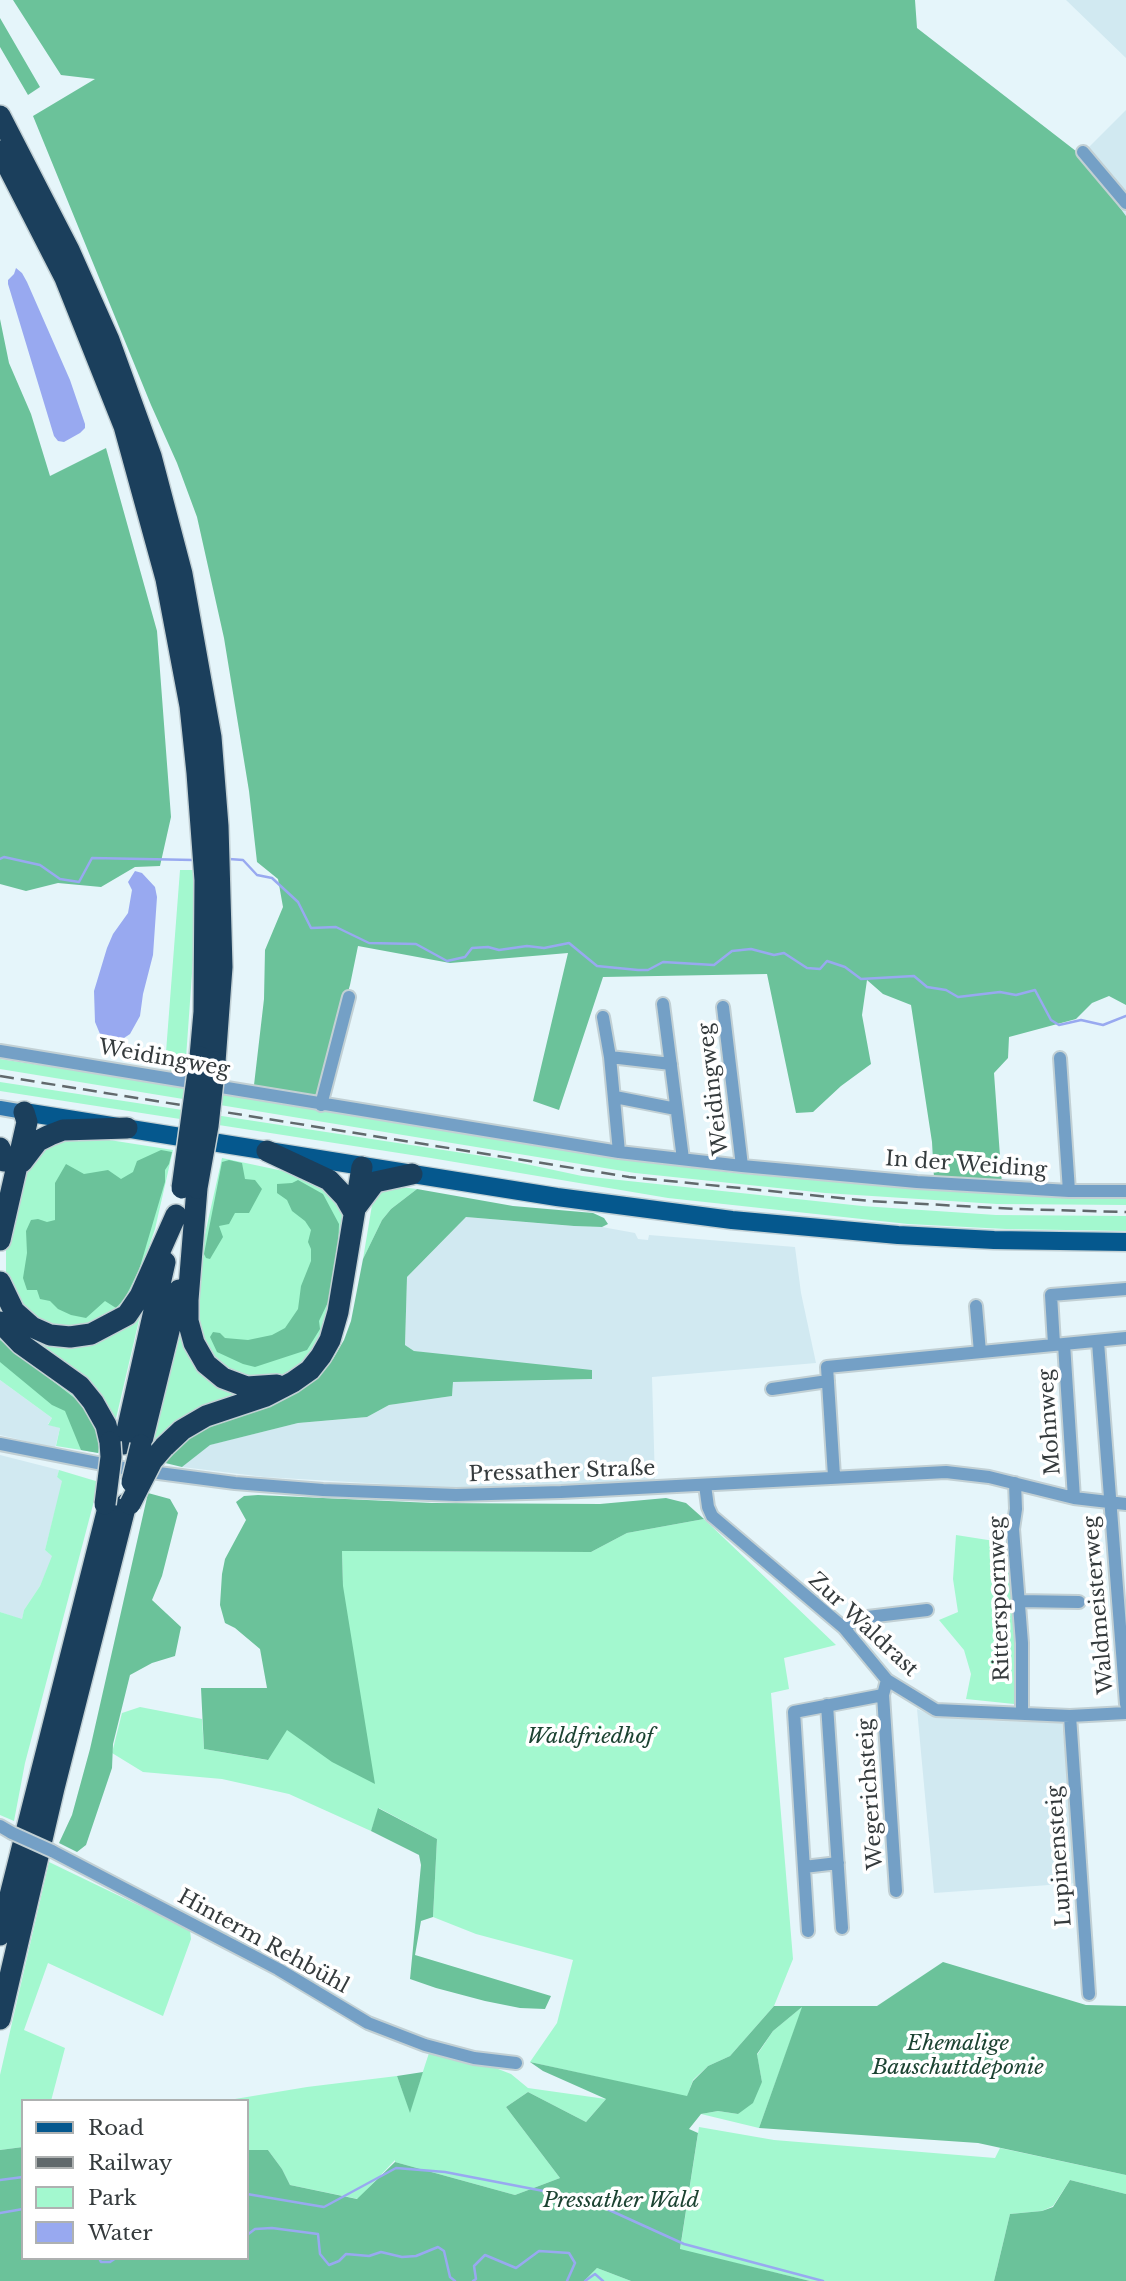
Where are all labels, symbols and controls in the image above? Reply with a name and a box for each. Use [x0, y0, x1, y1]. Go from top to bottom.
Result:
street label: Weidingweg [693, 1022, 735, 1156]
street label: Weidingweg [96, 1035, 232, 1083]
street label: In der Weiding [884, 1147, 1048, 1183]
street label: Mohnweg [1034, 1368, 1066, 1476]
street label: Pressather Straße [468, 1456, 656, 1488]
street label: Waldmeisterweg [1079, 1515, 1119, 1695]
street label: Ritterspornweg [985, 1516, 1015, 1682]
street label: Zur Waldrast [803, 1568, 923, 1682]
street label: Wegerichsteig [853, 1717, 889, 1871]
park label: Waldfriedhof [527, 1724, 653, 1750]
street label: Lupinensteig [1043, 1785, 1077, 1927]
street label: Hinterm Rehbühl [173, 1885, 353, 1999]
park label: Ehemalige Bauschuttdeponie [872, 2031, 1044, 2081]
legend [21, 2099, 248, 2260]
text: Road [88, 2115, 144, 2141]
text: Railway [88, 2150, 172, 2176]
text: Park [88, 2185, 137, 2211]
park label: Pressather Wald [543, 2188, 699, 2214]
text: Water [88, 2220, 152, 2246]

